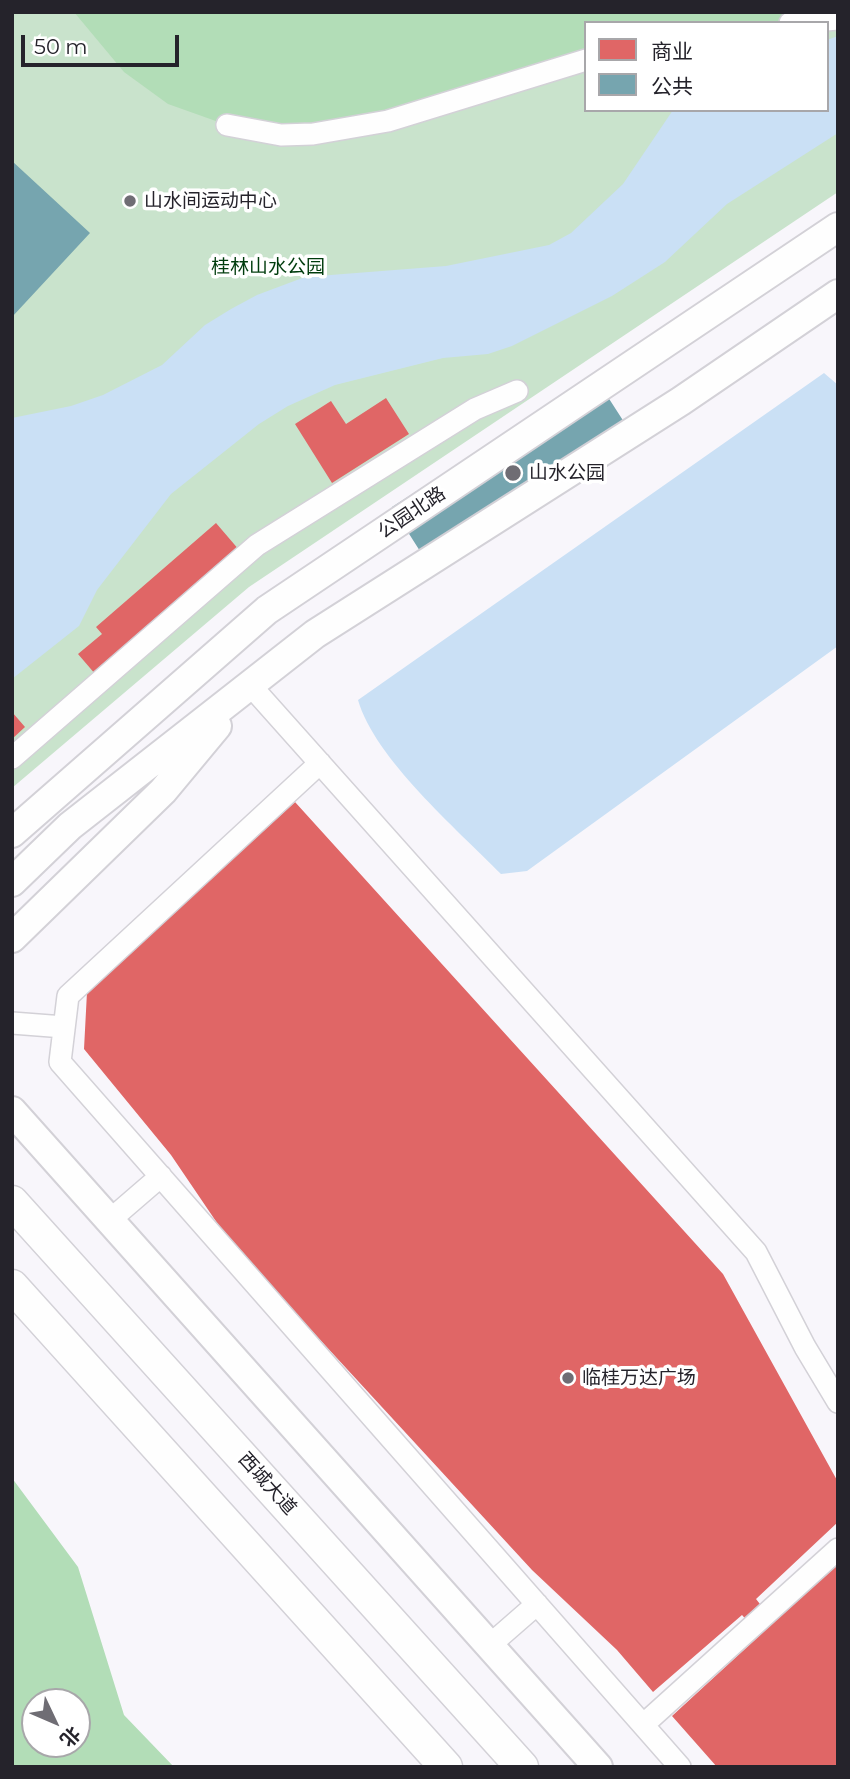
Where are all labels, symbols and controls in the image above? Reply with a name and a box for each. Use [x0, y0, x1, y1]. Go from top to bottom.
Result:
scale bar [24, 21, 182, 65]
legend [584, 21, 829, 112]
text: 50 m [34, 34, 88, 59]
text: 商业 [651, 39, 693, 64]
text: 公共 [651, 74, 693, 99]
place label: 山水间运动中心 [144, 190, 277, 212]
marker: 山水间运动中心 [122, 193, 138, 209]
park label: 桂林山水公园 [211, 256, 325, 278]
place label: 山水公园 [529, 462, 605, 484]
marker: 山水公园 [503, 463, 523, 483]
street label: 公园北路 [374, 482, 450, 544]
place label: 临桂万达广场 [582, 1367, 696, 1389]
marker: 临桂万达广场 [560, 1370, 576, 1386]
street label: 西城大道 [233, 1448, 301, 1520]
north arrow [21, 1688, 91, 1758]
text: 北 [55, 1722, 85, 1751]

